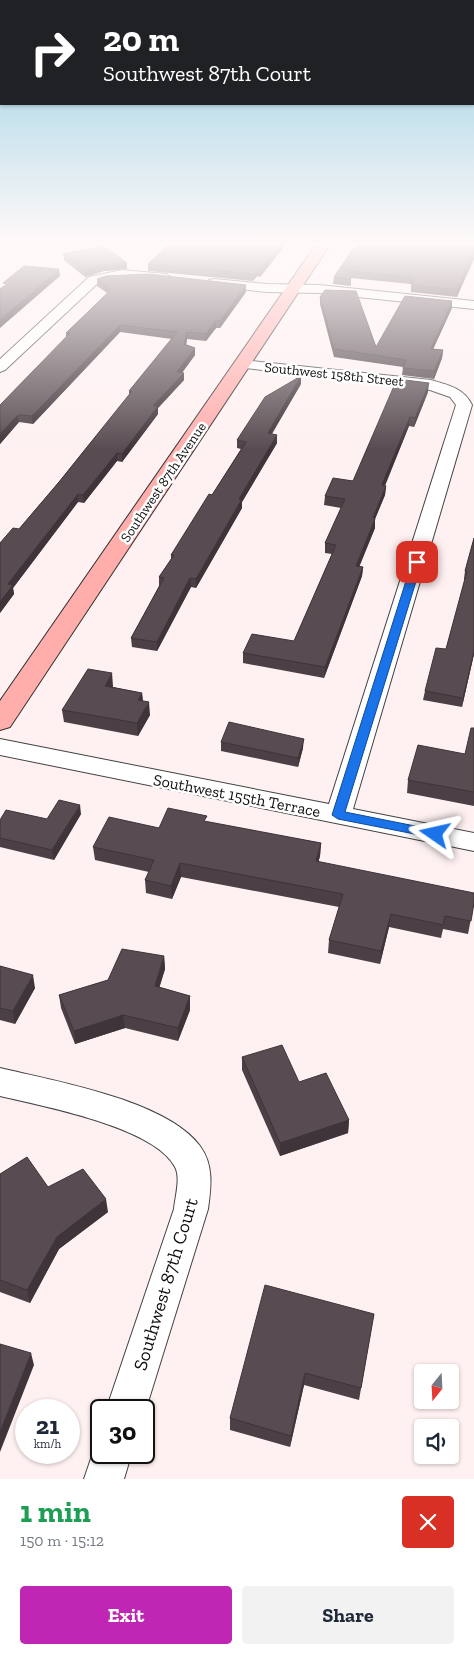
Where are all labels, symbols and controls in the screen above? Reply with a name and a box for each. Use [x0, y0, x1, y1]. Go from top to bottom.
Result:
text: 20 m [103, 18, 179, 60]
icon: right [20, 20, 85, 85]
text: Southwest 87th Court [103, 60, 311, 87]
street label: Southwest 158th Street [263, 359, 405, 390]
street label: Southwest 87th Avenue [117, 419, 210, 546]
pin [396, 541, 438, 583]
icon: arrive [403, 548, 431, 576]
street label: Southwest 155th Terrace [152, 770, 322, 821]
position arrow [408, 807, 460, 859]
street label: Southwest 87th Court [128, 1195, 203, 1373]
north arrow [414, 1364, 459, 1409]
map controls [414, 1364, 459, 1464]
speed limit sign: 30 [90, 1399, 155, 1464]
text: 21 [36, 1410, 59, 1440]
button: sound [414, 1419, 459, 1464]
text: km/h [34, 1437, 61, 1451]
text: 1 min [20, 1494, 91, 1530]
button: close [402, 1496, 454, 1548]
text: 150 m · 15:12 [20, 1531, 104, 1550]
button: Exit [20, 1586, 232, 1644]
button: Share [242, 1586, 454, 1644]

